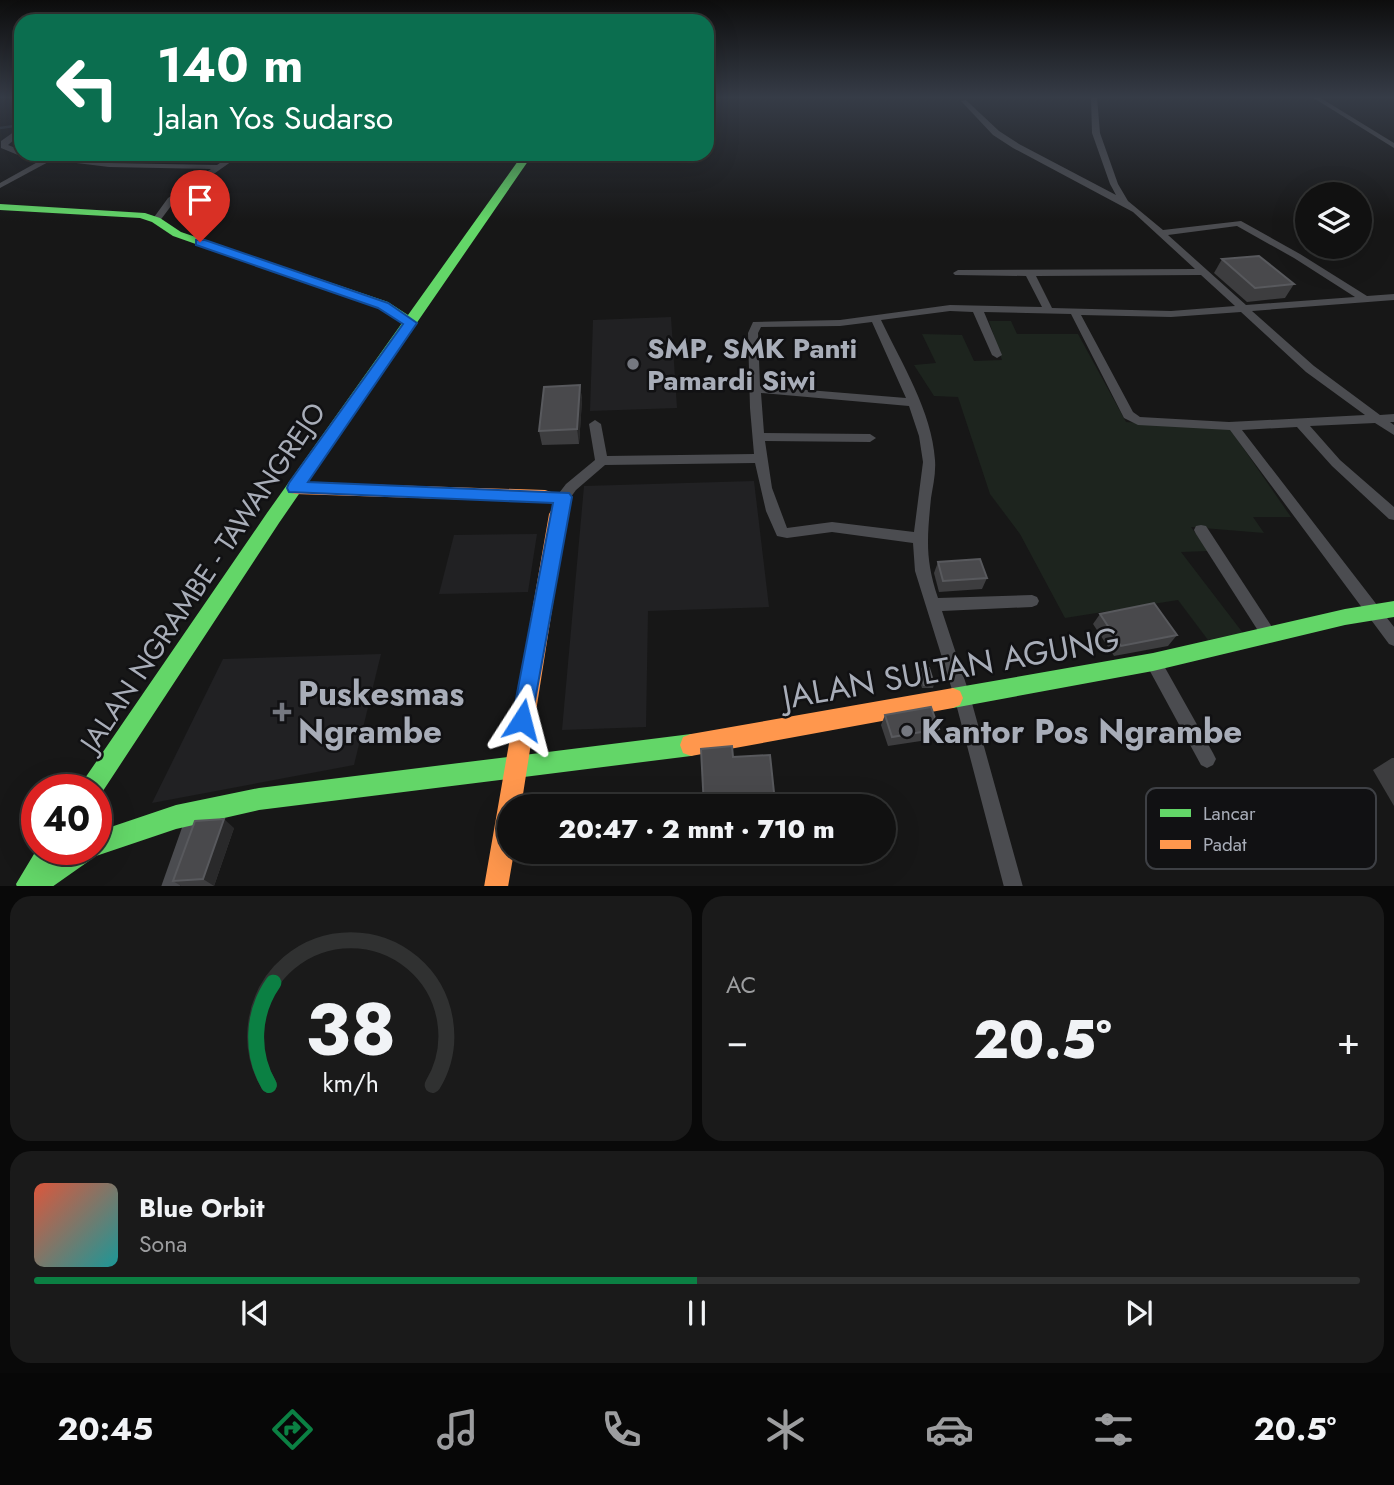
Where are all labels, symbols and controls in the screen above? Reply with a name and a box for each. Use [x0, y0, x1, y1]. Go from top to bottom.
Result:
text: 140 m [157, 30, 303, 100]
icon: left [42, 42, 133, 133]
text: Jalan Yos Sudarso [157, 95, 393, 141]
pin [170, 170, 230, 242]
icon: arrive [181, 181, 219, 219]
map controls [1295, 182, 1372, 259]
button: layers [1295, 182, 1372, 259]
place label: SMP, SMK Panti Pamardi Siwi [647, 328, 857, 401]
marker: SMP, SMK Panti Pamardi Siwi [625, 356, 641, 372]
street label: JALAN NGRAMBE - TAWANGREJO [68, 394, 336, 763]
street label: JALAN SULTAN AGUNG [775, 615, 1123, 721]
place label: Puskesmas Ngrambe [298, 670, 464, 755]
position arrow [485, 683, 559, 757]
marker: Puskesmas Ngrambe [272, 702, 292, 722]
place label: Kantor Pos Ngrambe [921, 708, 1242, 755]
marker: Kantor Pos Ngrambe [899, 723, 915, 739]
speed limit sign: 40 [21, 774, 112, 865]
legend [1146, 788, 1376, 869]
text: Lancar [1203, 800, 1256, 827]
text: 20:47 · 2 mnt · 710 m [558, 810, 835, 848]
text: Padat [1203, 831, 1247, 858]
text: AC [726, 968, 756, 1002]
text: 38 [306, 977, 396, 1082]
text: 20.5° [973, 1002, 1112, 1078]
text: − [726, 1013, 748, 1068]
text: + [1337, 1013, 1360, 1068]
text: km/h [323, 1064, 379, 1100]
text: Blue Orbit [139, 1189, 264, 1227]
text: Sona [139, 1227, 187, 1261]
icon: previous [236, 1294, 274, 1332]
icon: pause [678, 1294, 716, 1332]
icon: next [1120, 1294, 1158, 1332]
icon: directions [268, 1405, 317, 1454]
icon: music [433, 1405, 482, 1454]
icon: phone [597, 1405, 646, 1454]
icon: climate [761, 1405, 810, 1454]
icon: car [925, 1405, 974, 1454]
icon: filters [1089, 1405, 1138, 1454]
text: 20:45 [58, 1406, 153, 1452]
text: 20.5° [1254, 1406, 1336, 1452]

